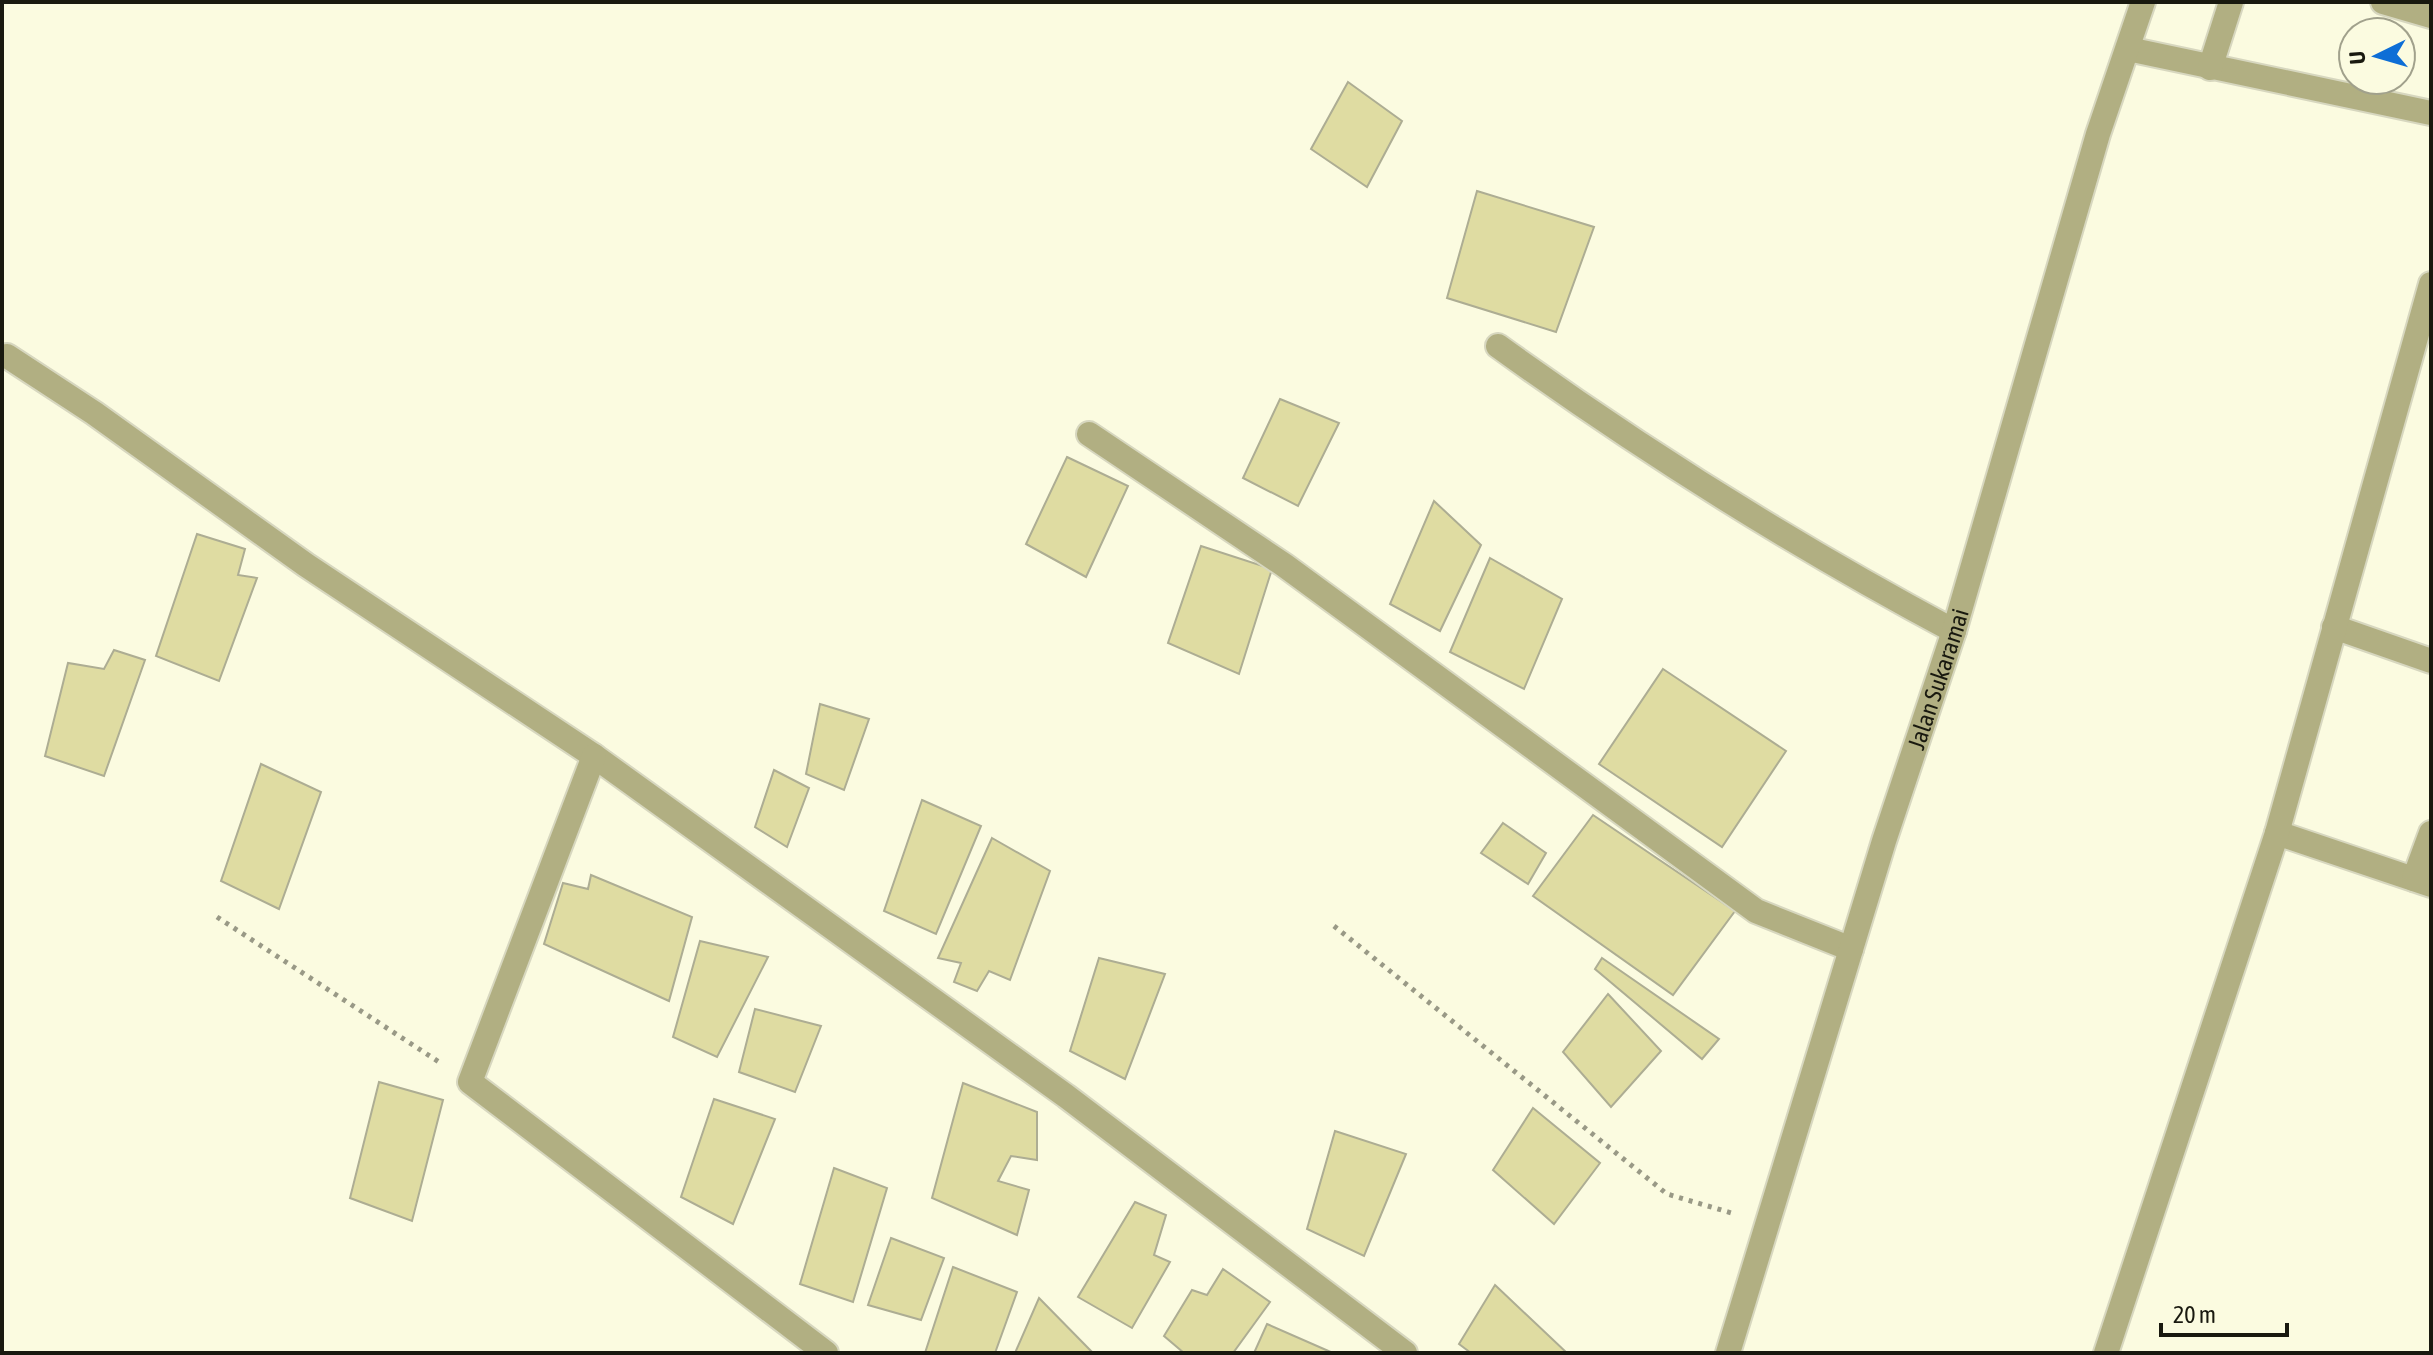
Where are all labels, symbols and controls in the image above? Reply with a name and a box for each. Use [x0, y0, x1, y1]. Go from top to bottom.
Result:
north arrow [2337, 16, 2417, 96]
text: U [2344, 50, 2371, 65]
street label: Jalan Sukaramai [1902, 605, 1973, 753]
scale bar [2161, 1287, 2287, 1337]
text: 20 m [2173, 1301, 2216, 1328]

